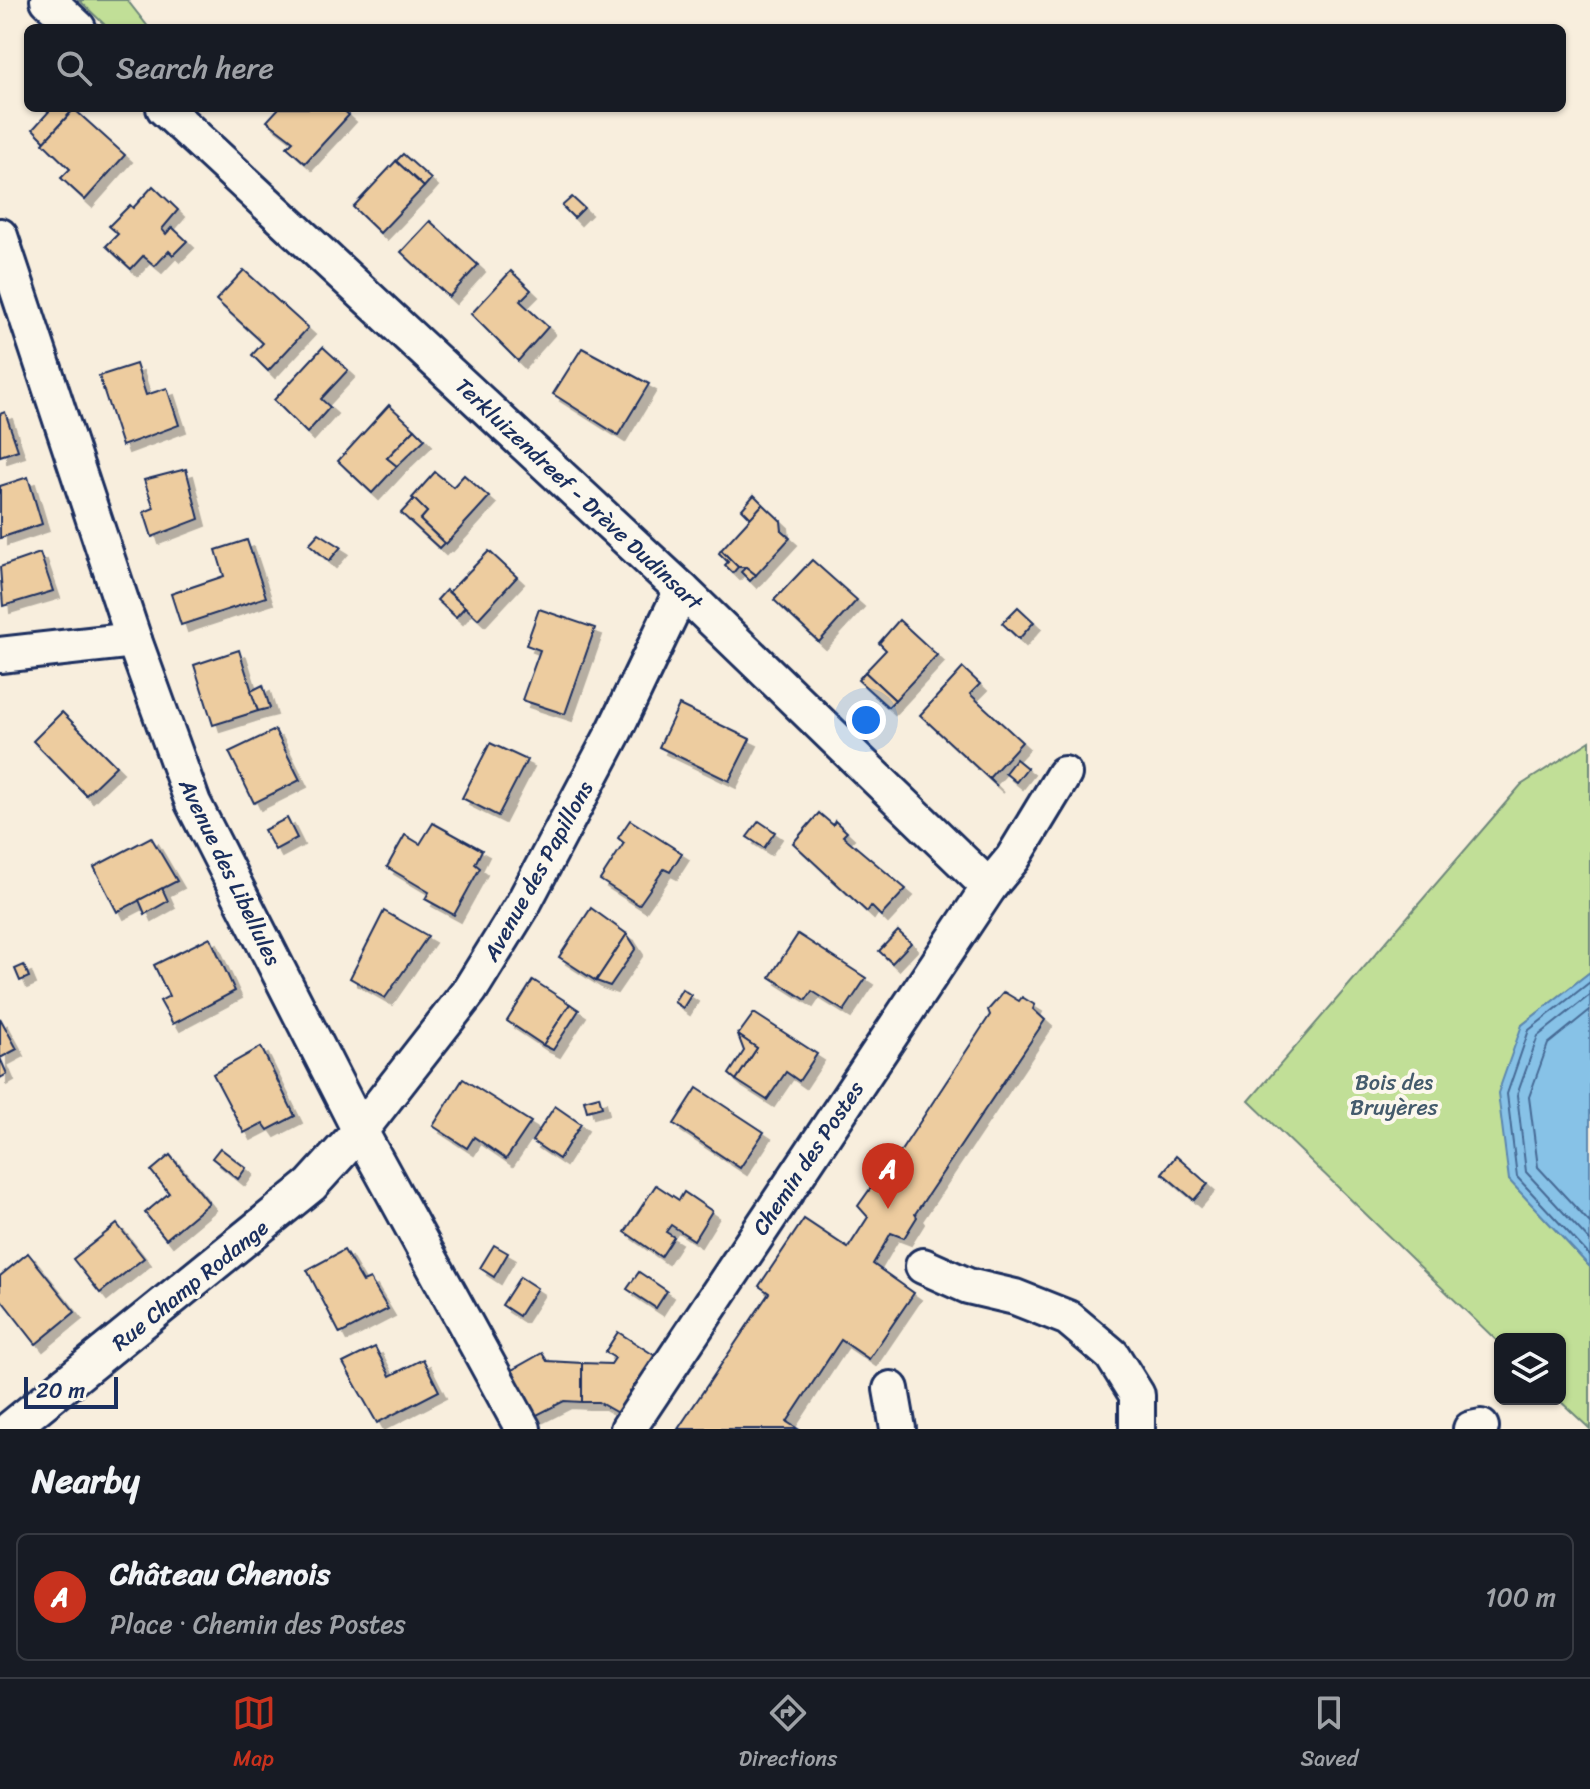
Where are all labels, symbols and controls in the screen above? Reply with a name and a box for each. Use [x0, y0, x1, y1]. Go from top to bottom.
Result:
search box [24, 24, 1566, 112]
text: Search here [116, 41, 274, 95]
icon: search [52, 46, 96, 90]
street label: Terkluizendreef - Drève Dudinsart [446, 368, 713, 621]
your location [846, 700, 886, 740]
street label: Avenue des Libellules [167, 771, 292, 972]
street label: Avenue des Papillons [472, 773, 604, 969]
park label: Bois des Bruyères [1350, 1063, 1439, 1127]
street label: Chemin des Postes [742, 1072, 875, 1243]
pin: A [862, 1143, 914, 1209]
street label: Rue Champ Rodange [103, 1209, 278, 1361]
map controls [1494, 1333, 1566, 1405]
button: layers [1494, 1333, 1566, 1405]
text: 20 m [36, 1371, 85, 1410]
scale bar [24, 1373, 118, 1409]
text: Nearby [32, 1451, 140, 1511]
text: Château Chenois [110, 1547, 330, 1601]
text: A [51, 1574, 69, 1620]
text: 100 m [1485, 1574, 1556, 1620]
text: Place · Chemin des Postes [110, 1601, 406, 1647]
tab: Map [232, 1691, 276, 1778]
tab: Directions [739, 1691, 837, 1778]
tab: Saved [1300, 1691, 1358, 1778]

